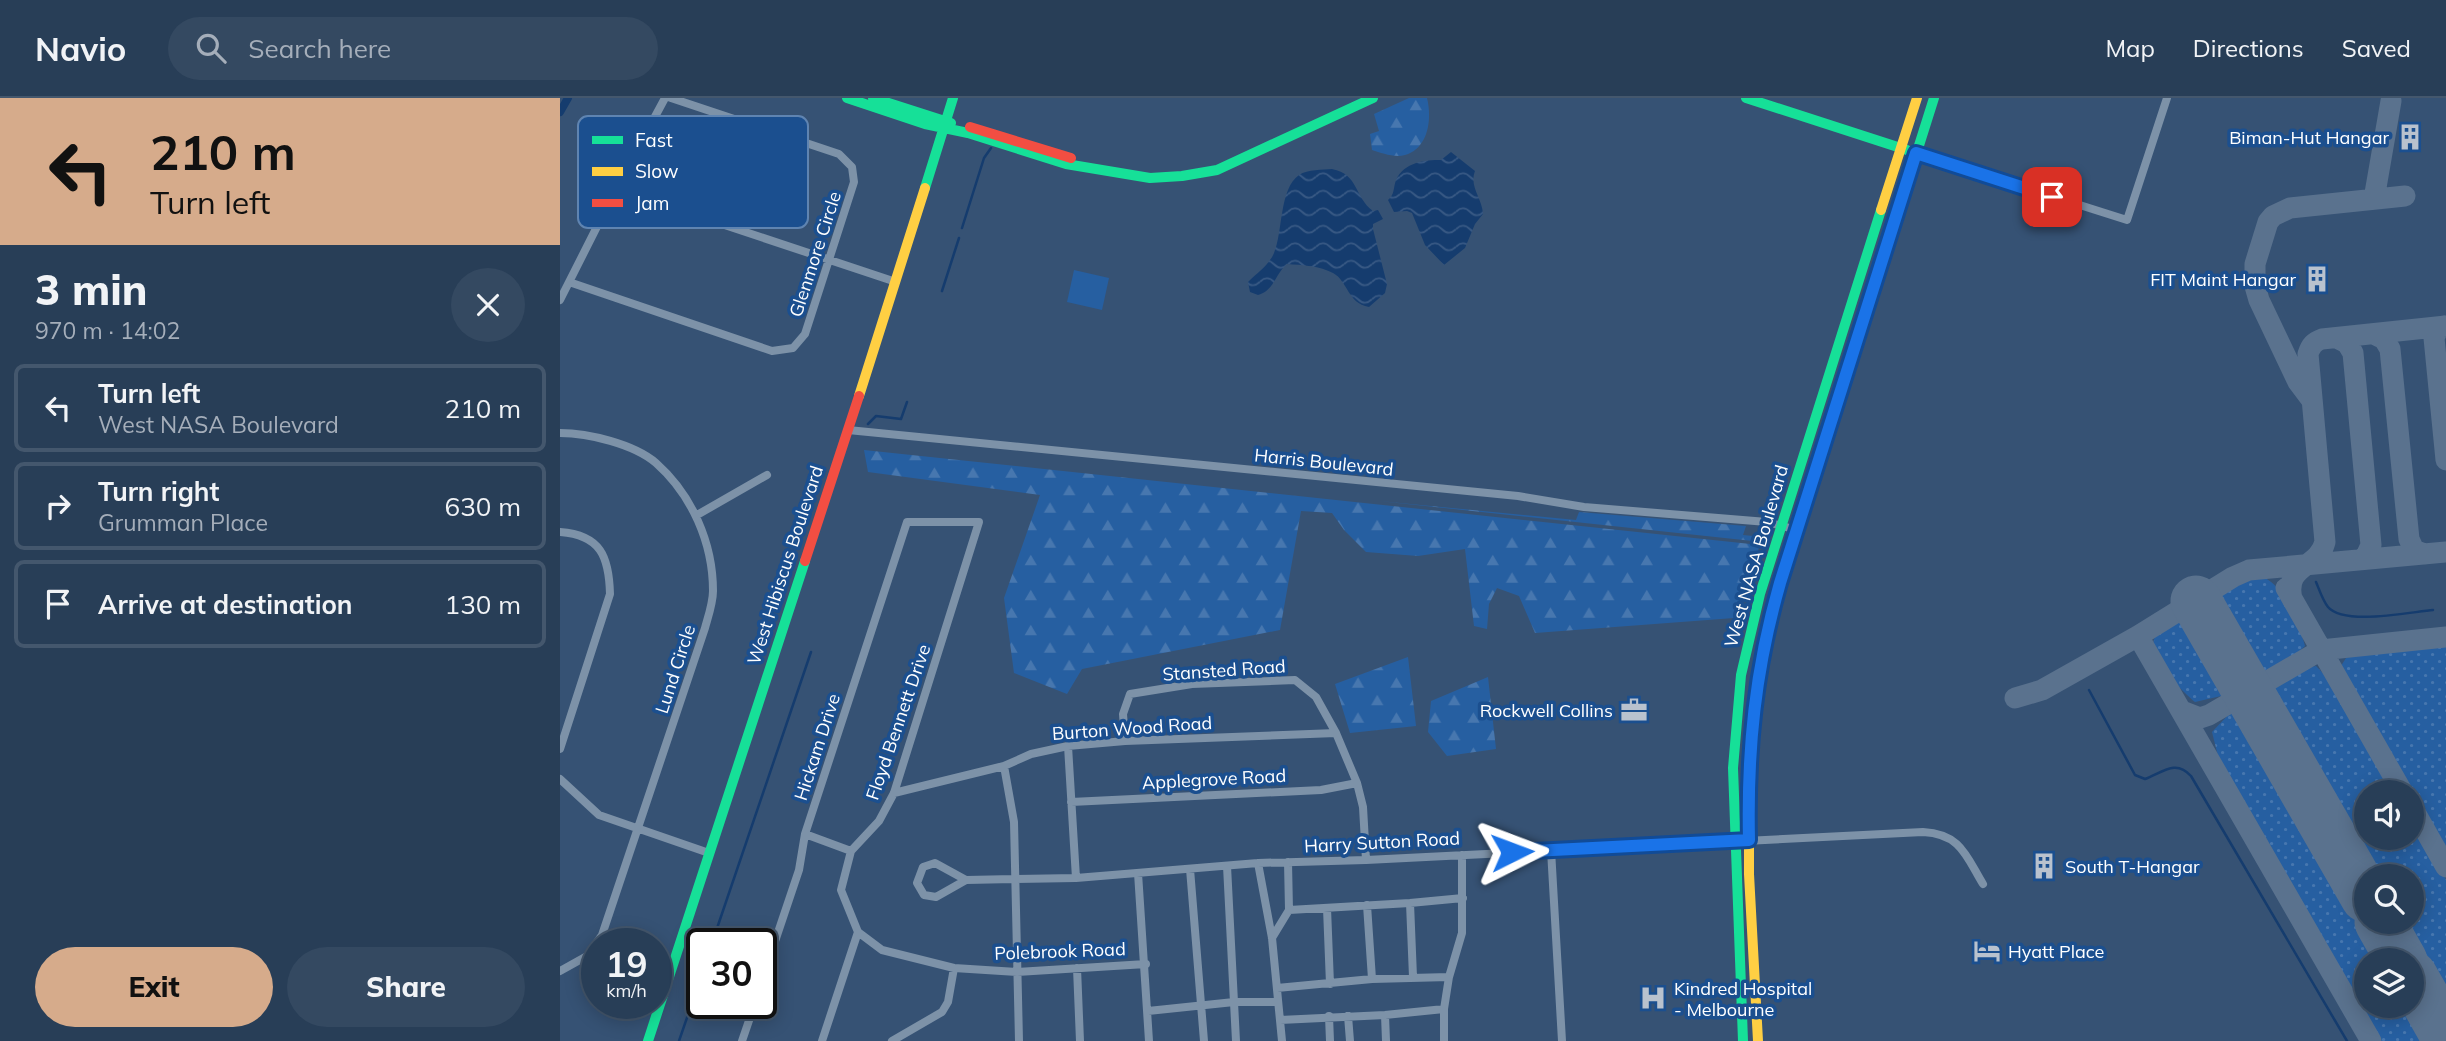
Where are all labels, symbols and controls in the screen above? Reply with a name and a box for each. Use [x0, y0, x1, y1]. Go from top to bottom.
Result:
search box [168, 17, 658, 80]
text: Navio [35, 28, 126, 69]
icon: search [192, 29, 230, 67]
text: Search here [248, 32, 391, 65]
text: Map [2105, 33, 2155, 63]
text: Directions [2193, 33, 2304, 63]
text: Saved [2342, 33, 2411, 63]
legend [578, 116, 808, 228]
text: 210 m [150, 121, 296, 182]
building icon: Biman-Hut Hangar [2395, 122, 2425, 152]
icon: left [35, 126, 126, 217]
place label: Biman-Hut Hangar [2229, 126, 2389, 149]
text: Fast [635, 128, 673, 152]
text: Slow [635, 159, 679, 183]
pin [2022, 167, 2082, 227]
icon: arrive [2033, 178, 2071, 216]
text: Turn left [150, 182, 270, 222]
street label: Glenmore Circle [784, 188, 846, 320]
text: Jam [635, 191, 669, 215]
text: 3 min [35, 263, 148, 316]
building icon: FIT Maint Hangar [2302, 264, 2332, 294]
button: close [451, 268, 525, 342]
place label: FIT Maint Hangar [2150, 268, 2296, 291]
text: 970 m · 14:02 [35, 316, 180, 345]
text: Turn left [98, 377, 200, 410]
icon: left [39, 389, 77, 427]
text: 210 m [445, 392, 521, 425]
text: West NASA Boulevard [98, 410, 339, 439]
street label: Harris Boulevard [1253, 443, 1395, 481]
street label: West NASA Boulevard [1719, 462, 1793, 650]
street label: West Hibiscus Boulevard [742, 463, 828, 667]
text: Turn right [98, 475, 219, 508]
icon: right [39, 487, 77, 525]
text: 630 m [445, 490, 521, 523]
text: Grumman Place [98, 508, 268, 537]
icon: arrive [39, 585, 77, 623]
text: Arrive at destination [98, 588, 353, 621]
text: 130 m [445, 588, 521, 621]
street label: Lund Circle [650, 622, 700, 716]
street label: Floyd Bennett Drive [861, 641, 935, 803]
street label: Stansted Road [1162, 654, 1286, 686]
street label: Hickam Drive [789, 691, 845, 803]
office icon: Rockwell Collins [1619, 695, 1649, 725]
place label: Rockwell Collins [1480, 699, 1613, 722]
street label: Burton Wood Road [1051, 711, 1213, 745]
street label: Applegrove Road [1141, 764, 1287, 794]
map controls [2354, 780, 2424, 1018]
button: sound [2354, 780, 2424, 850]
position arrow [1475, 815, 1549, 889]
street label: Harry Sutton Road [1304, 826, 1460, 858]
building icon: South T-Hangar [2029, 851, 2059, 881]
place label: South T-Hangar [2065, 855, 2200, 878]
button: search [2354, 864, 2424, 934]
speed limit sign: 30 [686, 928, 777, 1019]
hotel icon: Hyatt Place [1972, 936, 2002, 966]
street label: Polebrook Road [994, 937, 1126, 965]
place label: Hyatt Place [2008, 940, 2104, 963]
text: 19 [605, 942, 648, 986]
button: Exit [35, 947, 273, 1027]
button: Share [287, 947, 525, 1027]
button: layers [2354, 948, 2424, 1018]
place label: Kindred Hospital - Melbourne [1674, 977, 1812, 1021]
text: km/h [606, 979, 647, 1002]
hospital icon: Kindred Hospital - Melbourne [1638, 983, 1668, 1013]

